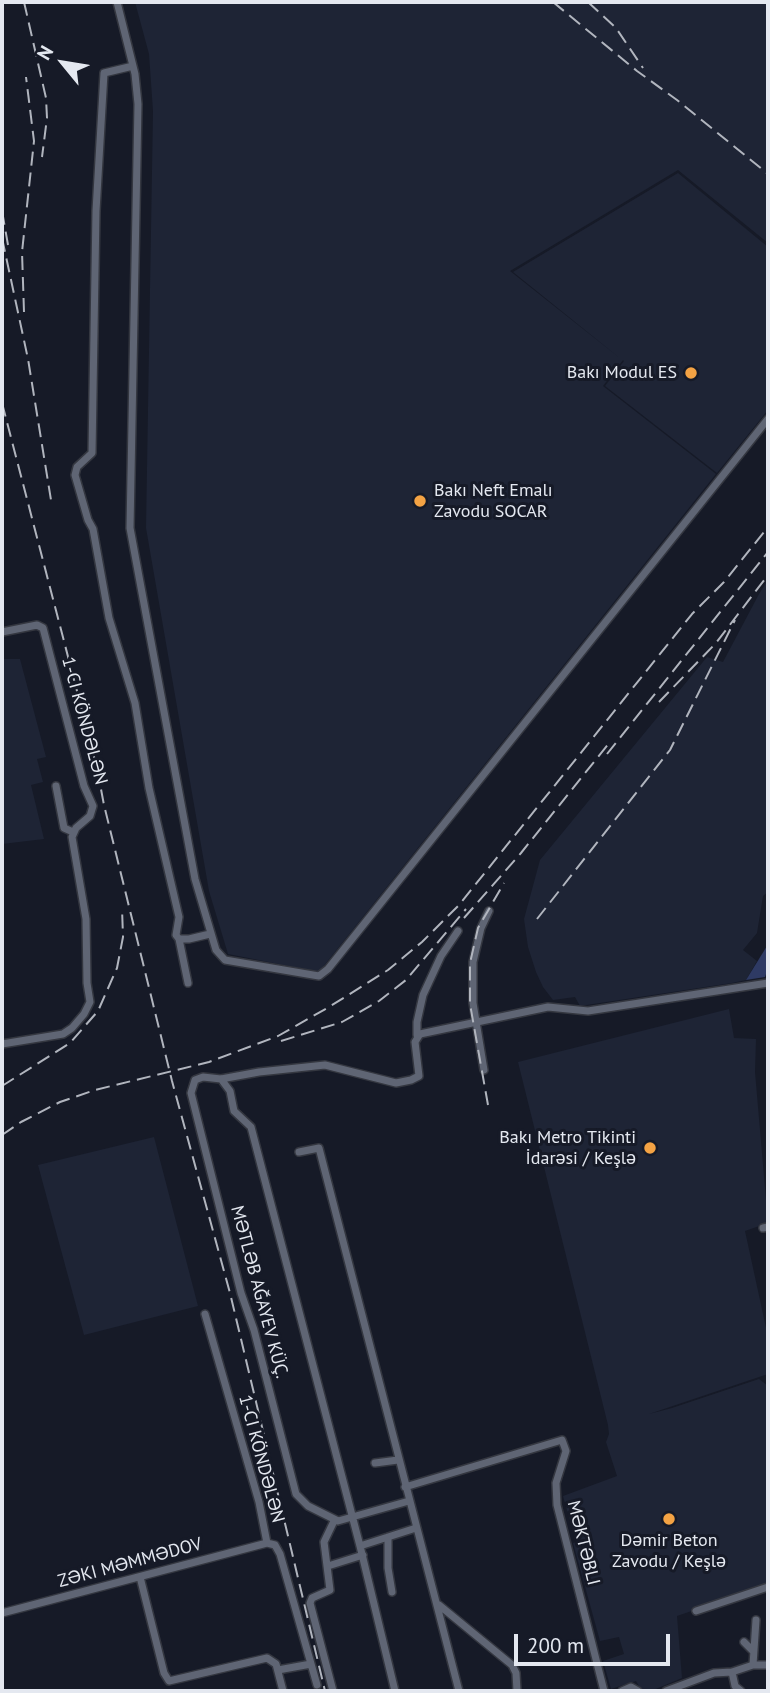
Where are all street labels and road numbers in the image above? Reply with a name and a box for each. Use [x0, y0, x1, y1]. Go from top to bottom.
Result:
street label: 1-CI KÖNDƏLƏN [57, 655, 111, 787]
street label: MƏTLƏB AĞAYEV KÜÇ. [226, 1203, 292, 1381]
street label: 1-CI KÖNDƏLƏN [234, 1393, 288, 1525]
street label: MƏKTƏBLI [562, 1498, 604, 1588]
street label: ZƏKI MƏMMƏDOV [56, 1533, 204, 1593]

